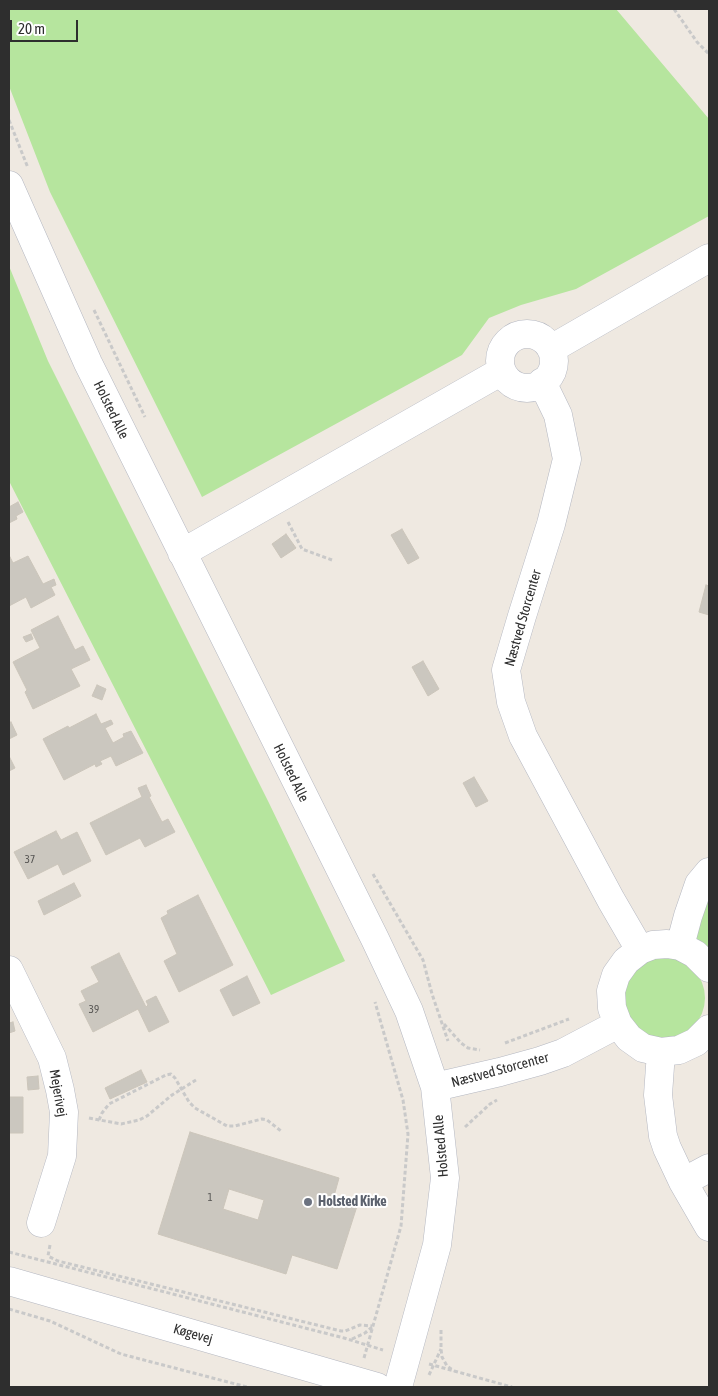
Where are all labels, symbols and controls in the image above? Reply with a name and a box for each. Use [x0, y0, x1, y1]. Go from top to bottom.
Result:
scale bar [12, 10, 80, 42]
text: 20 m [18, 20, 45, 37]
street label: Holsted Alle [90, 378, 132, 442]
street label: Næstved Storcenter [501, 568, 545, 668]
street label: Holsted Alle [270, 741, 312, 805]
house number: 37 [25, 853, 35, 867]
house number: 39 [89, 1003, 99, 1017]
street label: Næstved Storcenter [450, 1049, 550, 1091]
street label: Mejerivej [46, 1068, 70, 1118]
street label: Holsted Alle [430, 1114, 452, 1178]
house number: 1 [207, 1191, 213, 1205]
place label: Holsted Kirke [318, 1194, 387, 1210]
marker: Holsted Kirke [302, 1196, 314, 1208]
street label: Køgevej [171, 1320, 215, 1348]

